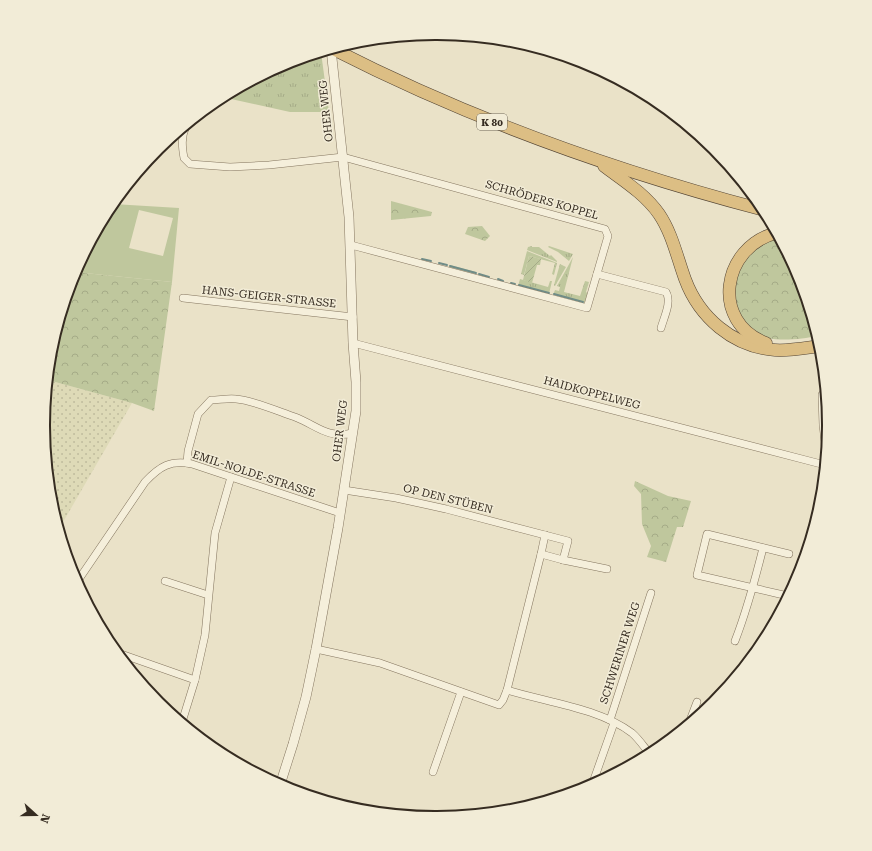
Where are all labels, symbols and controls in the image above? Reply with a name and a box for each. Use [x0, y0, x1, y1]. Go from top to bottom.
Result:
street label: OHER WEG [316, 79, 336, 142]
road number: K 80 [477, 114, 507, 130]
street label: SCHRÖDERS KOPPEL [484, 177, 601, 222]
street label: HANS-GEIGER-STRASSE [201, 283, 337, 311]
street label: HAIDKOPPELWEG [542, 374, 642, 412]
street label: OHER WEG [330, 399, 350, 463]
street label: EMIL-NOLDE-STRASSE [191, 448, 317, 500]
street label: OP DEN STÜBEN [402, 481, 495, 516]
street label: SCHWERINER WEG [597, 600, 643, 706]
north arrow [16, 795, 56, 835]
text: N [37, 812, 52, 825]

